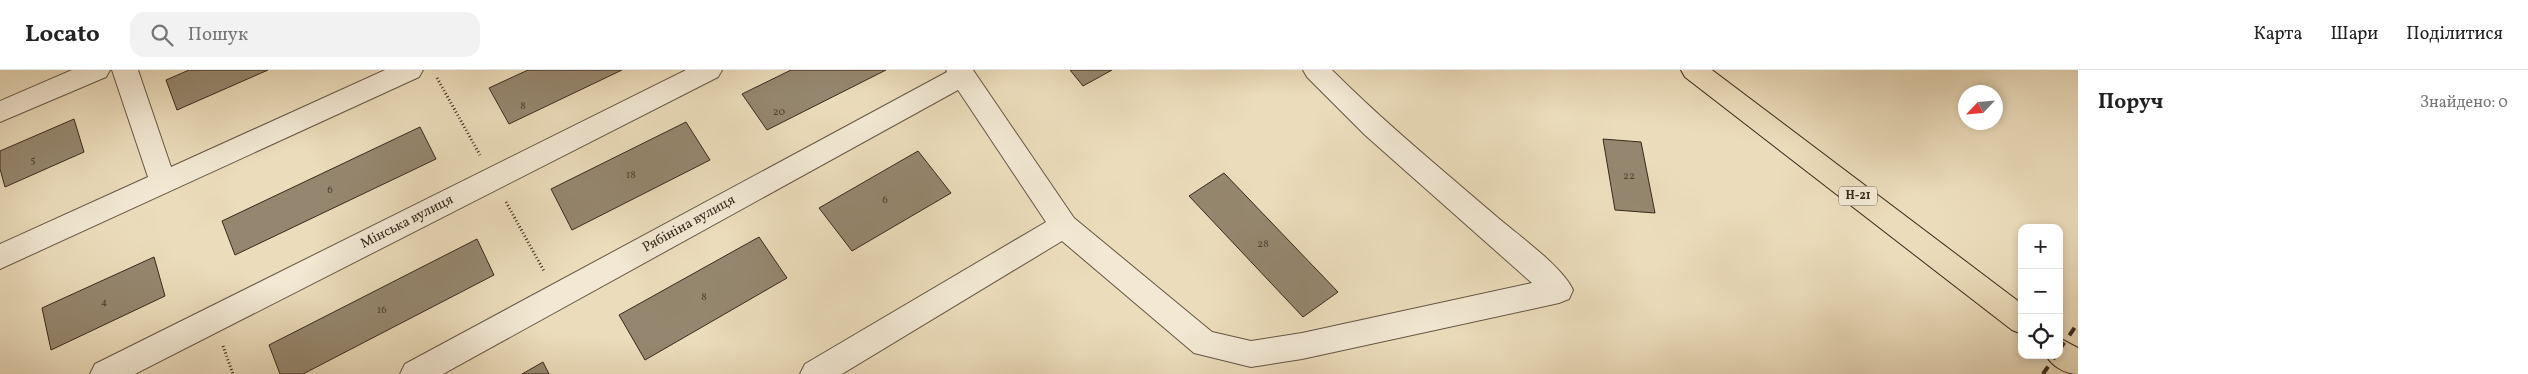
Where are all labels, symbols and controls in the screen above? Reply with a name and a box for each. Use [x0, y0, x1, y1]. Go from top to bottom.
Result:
search box [130, 12, 480, 57]
text: Locato [25, 18, 100, 52]
icon: search [148, 21, 176, 49]
text: Пошук [188, 22, 248, 48]
text: Карта [2254, 22, 2302, 47]
text: Шари [2330, 22, 2378, 47]
text: Поділитися [2406, 22, 2503, 47]
north arrow [1958, 85, 2003, 130]
text: Поруч [2098, 88, 2163, 117]
text: Знайдено: 0 [2420, 92, 2508, 114]
house number: 8 [520, 99, 526, 114]
house number: 20 [773, 105, 786, 120]
house number: 5 [30, 153, 36, 168]
house number: 18 [626, 168, 636, 183]
house number: 22 [1623, 169, 1635, 184]
house number: 6 [327, 183, 333, 198]
road number: Н-21 [1839, 186, 1877, 206]
street label: Мінська вулиця [357, 190, 457, 254]
street label: Рябініна вулиця [639, 191, 739, 257]
house number: 6 [882, 193, 888, 208]
map controls [2018, 224, 2063, 359]
button: + [2018, 224, 2063, 269]
house number: 28 [1257, 237, 1269, 252]
button: − [2018, 269, 2063, 314]
house number: 8 [701, 290, 707, 305]
house number: 4 [101, 295, 108, 310]
house number: 16 [377, 303, 387, 318]
button: locate [2018, 314, 2063, 359]

